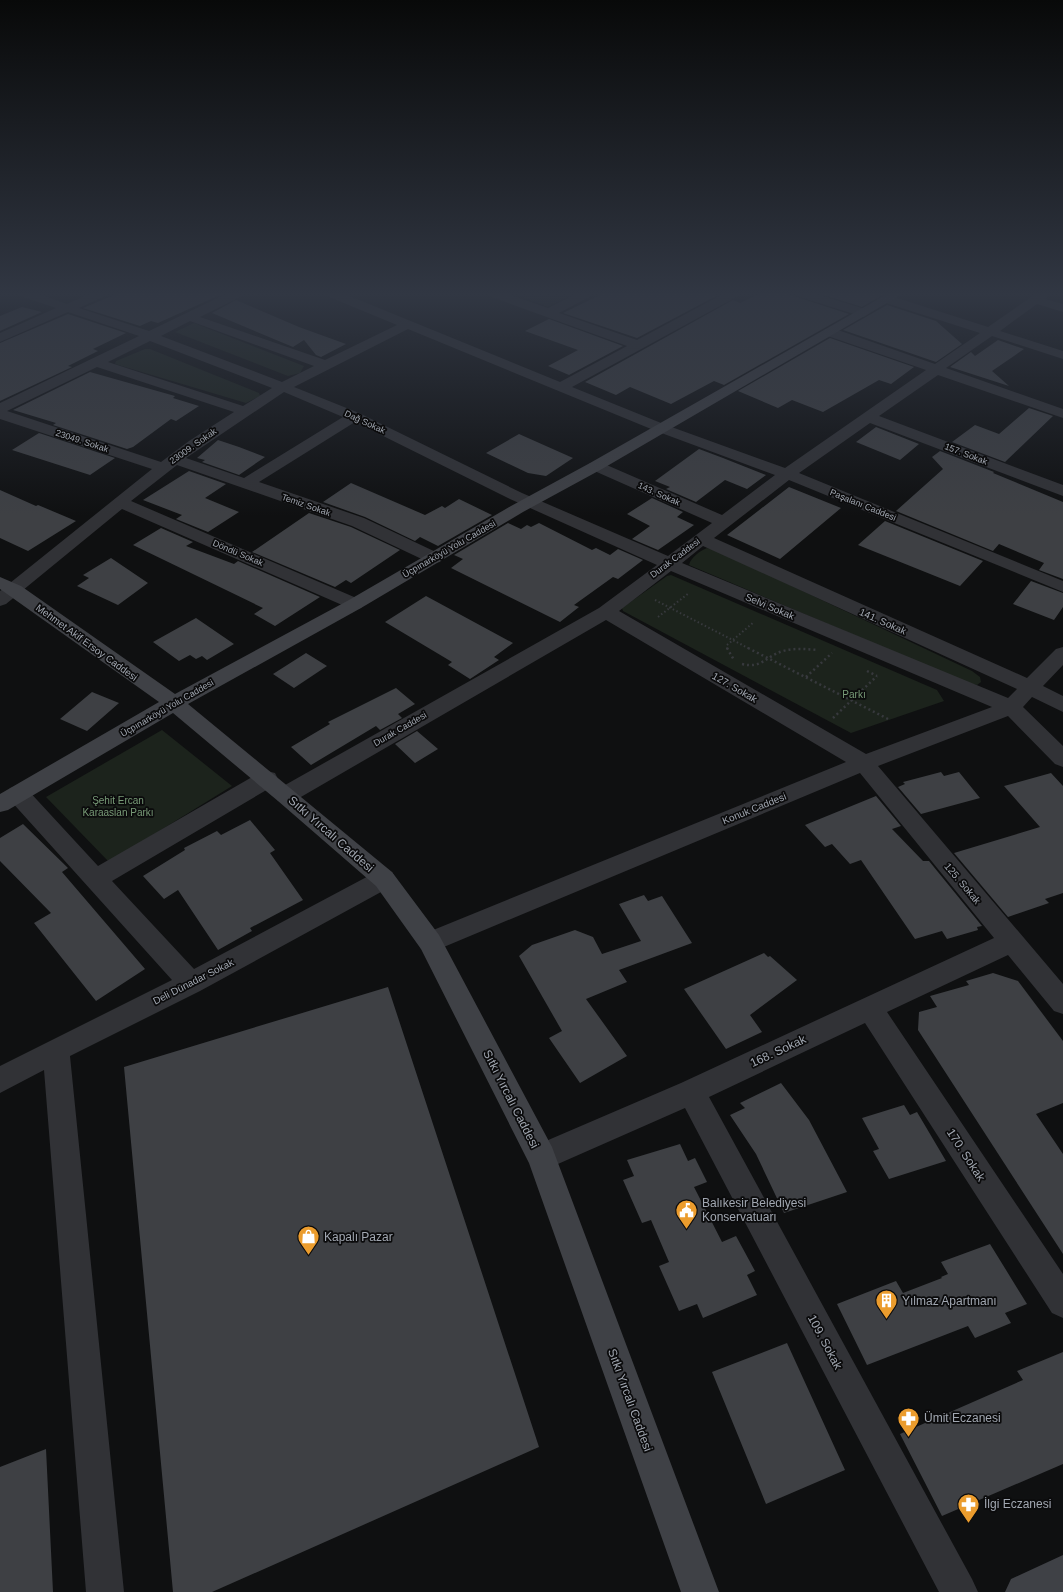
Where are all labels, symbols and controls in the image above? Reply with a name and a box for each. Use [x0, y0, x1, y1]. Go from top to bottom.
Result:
street label: Dağ Sokak [343, 408, 388, 436]
street label: 23009. Sokak [168, 426, 219, 466]
street label: 23049. Sokak [54, 428, 110, 454]
street label: 157. Sokak [943, 441, 989, 467]
street label: 143. Sokak [636, 480, 682, 508]
street label: Paşalanı Caddesi [828, 487, 898, 523]
street label: Temiz Sokak [280, 492, 332, 518]
street label: Üçpınarköyü Yolu Caddesi [401, 518, 497, 580]
street label: Durak Caddesi [648, 536, 702, 580]
street label: Döndü Sokak [211, 538, 265, 568]
street label: Selvi Sokak [744, 591, 797, 622]
street label: Mehmet Akif Ersoy Caddesi [34, 602, 140, 683]
street label: 141. Sokak [858, 606, 909, 637]
street label: 127. Sokak [710, 670, 760, 705]
street label: Üçpınarköyü Yolu Caddesi [119, 677, 215, 739]
park label: Parkı [842, 689, 866, 700]
street label: Durak Caddesi [372, 710, 428, 748]
street label: Konuk Caddesi [721, 791, 788, 826]
street label: Sıtkı Yırcalı Caddesi [285, 793, 377, 875]
park label: Şehit Ercan Karaaslan Parkı [82, 795, 154, 818]
street label: 125. Sokak [942, 861, 984, 907]
street label: Deli Dünadar Sokak [151, 956, 236, 1007]
street label: 168. Sokak [748, 1032, 809, 1070]
street label: Sıtkı Yırcalı Caddesi [480, 1047, 542, 1151]
street label: 170. Sokak [944, 1126, 989, 1185]
place label: Balıkesir Belediyesi Konservatuarı [702, 1196, 806, 1224]
public building icon: Balıkesir Belediyesi Konservatuarı [673, 1197, 699, 1230]
shop icon: Kapalı Pazar [296, 1224, 322, 1257]
place label: Kapalı Pazar [324, 1230, 393, 1244]
building icon: Yılmaz Apartmanı [874, 1288, 900, 1321]
place label: Yılmaz Apartmanı [902, 1294, 997, 1308]
street label: 109. Sokak [805, 1312, 846, 1373]
street label: Sıtkı Yırcalı Caddesi [605, 1347, 655, 1453]
pharmacy icon: Ümit Eczanesi [896, 1405, 922, 1438]
place label: Ümit Eczanesi [924, 1411, 1001, 1425]
pharmacy icon: İlgi Eczanesi [955, 1491, 981, 1524]
place label: İlgi Eczanesi [984, 1497, 1051, 1511]

